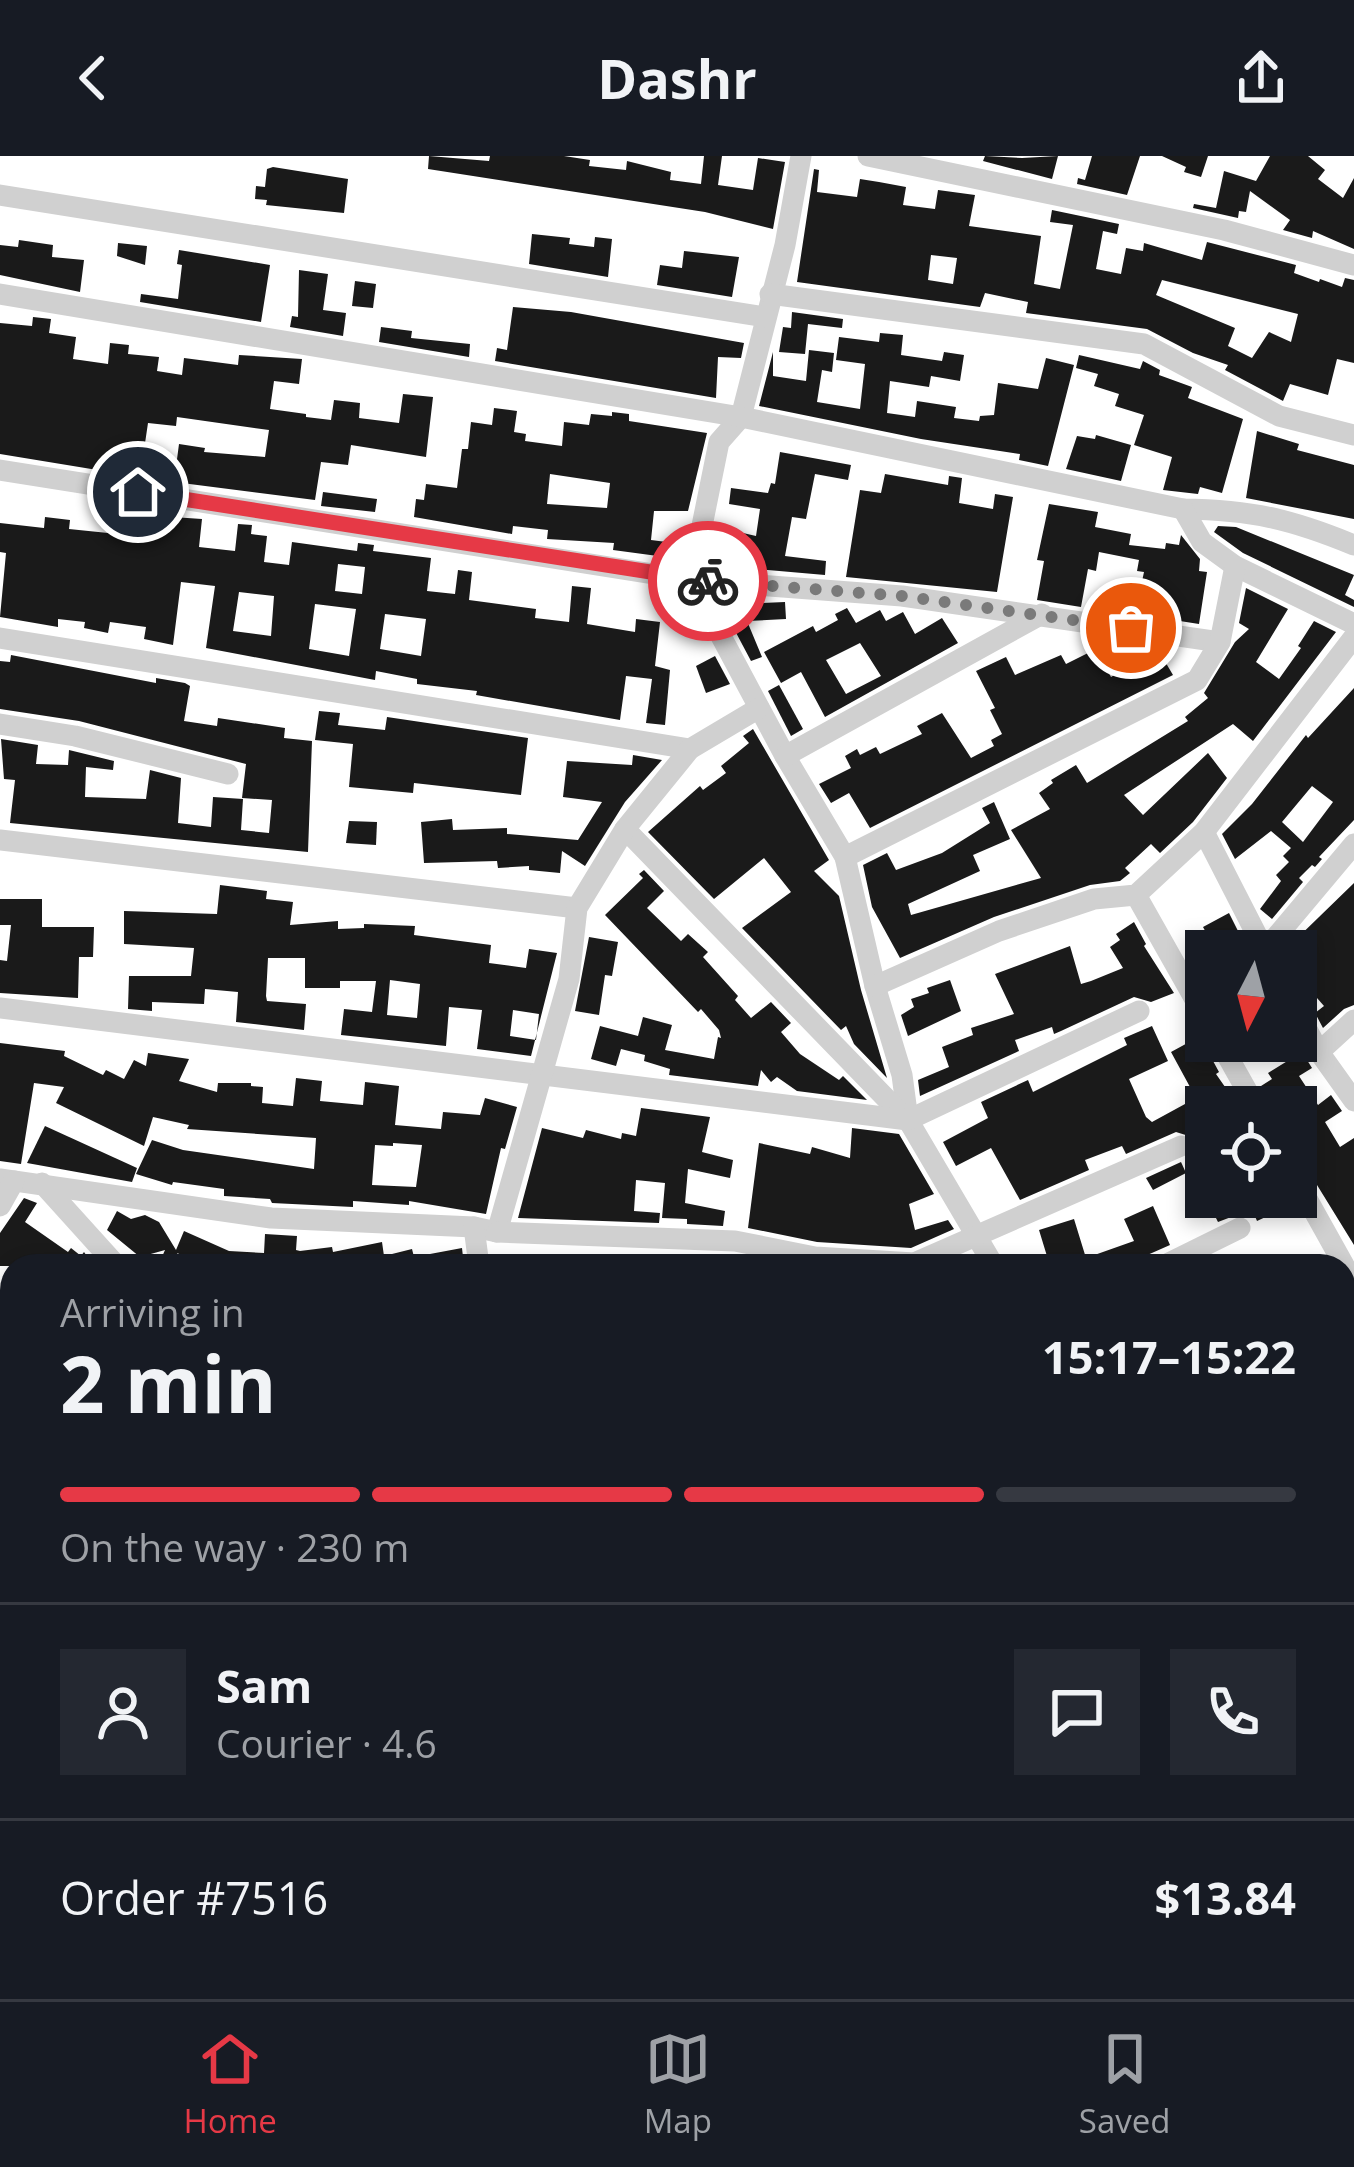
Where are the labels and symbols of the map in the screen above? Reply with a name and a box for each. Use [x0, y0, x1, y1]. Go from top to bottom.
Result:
pin [87, 441, 189, 543]
courier [648, 521, 768, 641]
pin [1080, 577, 1182, 679]
north arrow [1185, 930, 1317, 1062]

